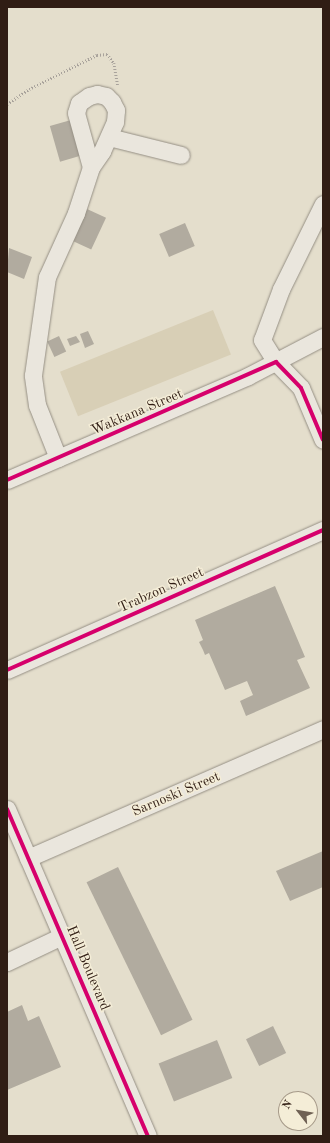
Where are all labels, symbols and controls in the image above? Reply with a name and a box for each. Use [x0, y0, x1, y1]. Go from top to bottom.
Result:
street label: Wakkana Street [89, 385, 185, 439]
street label: Trabzon Street [116, 564, 206, 616]
street label: Sarnoski Street [129, 768, 223, 820]
street label: Hall Boulevard [63, 923, 113, 1013]
north arrow [278, 1091, 318, 1131]
text: N [281, 1099, 295, 1112]

